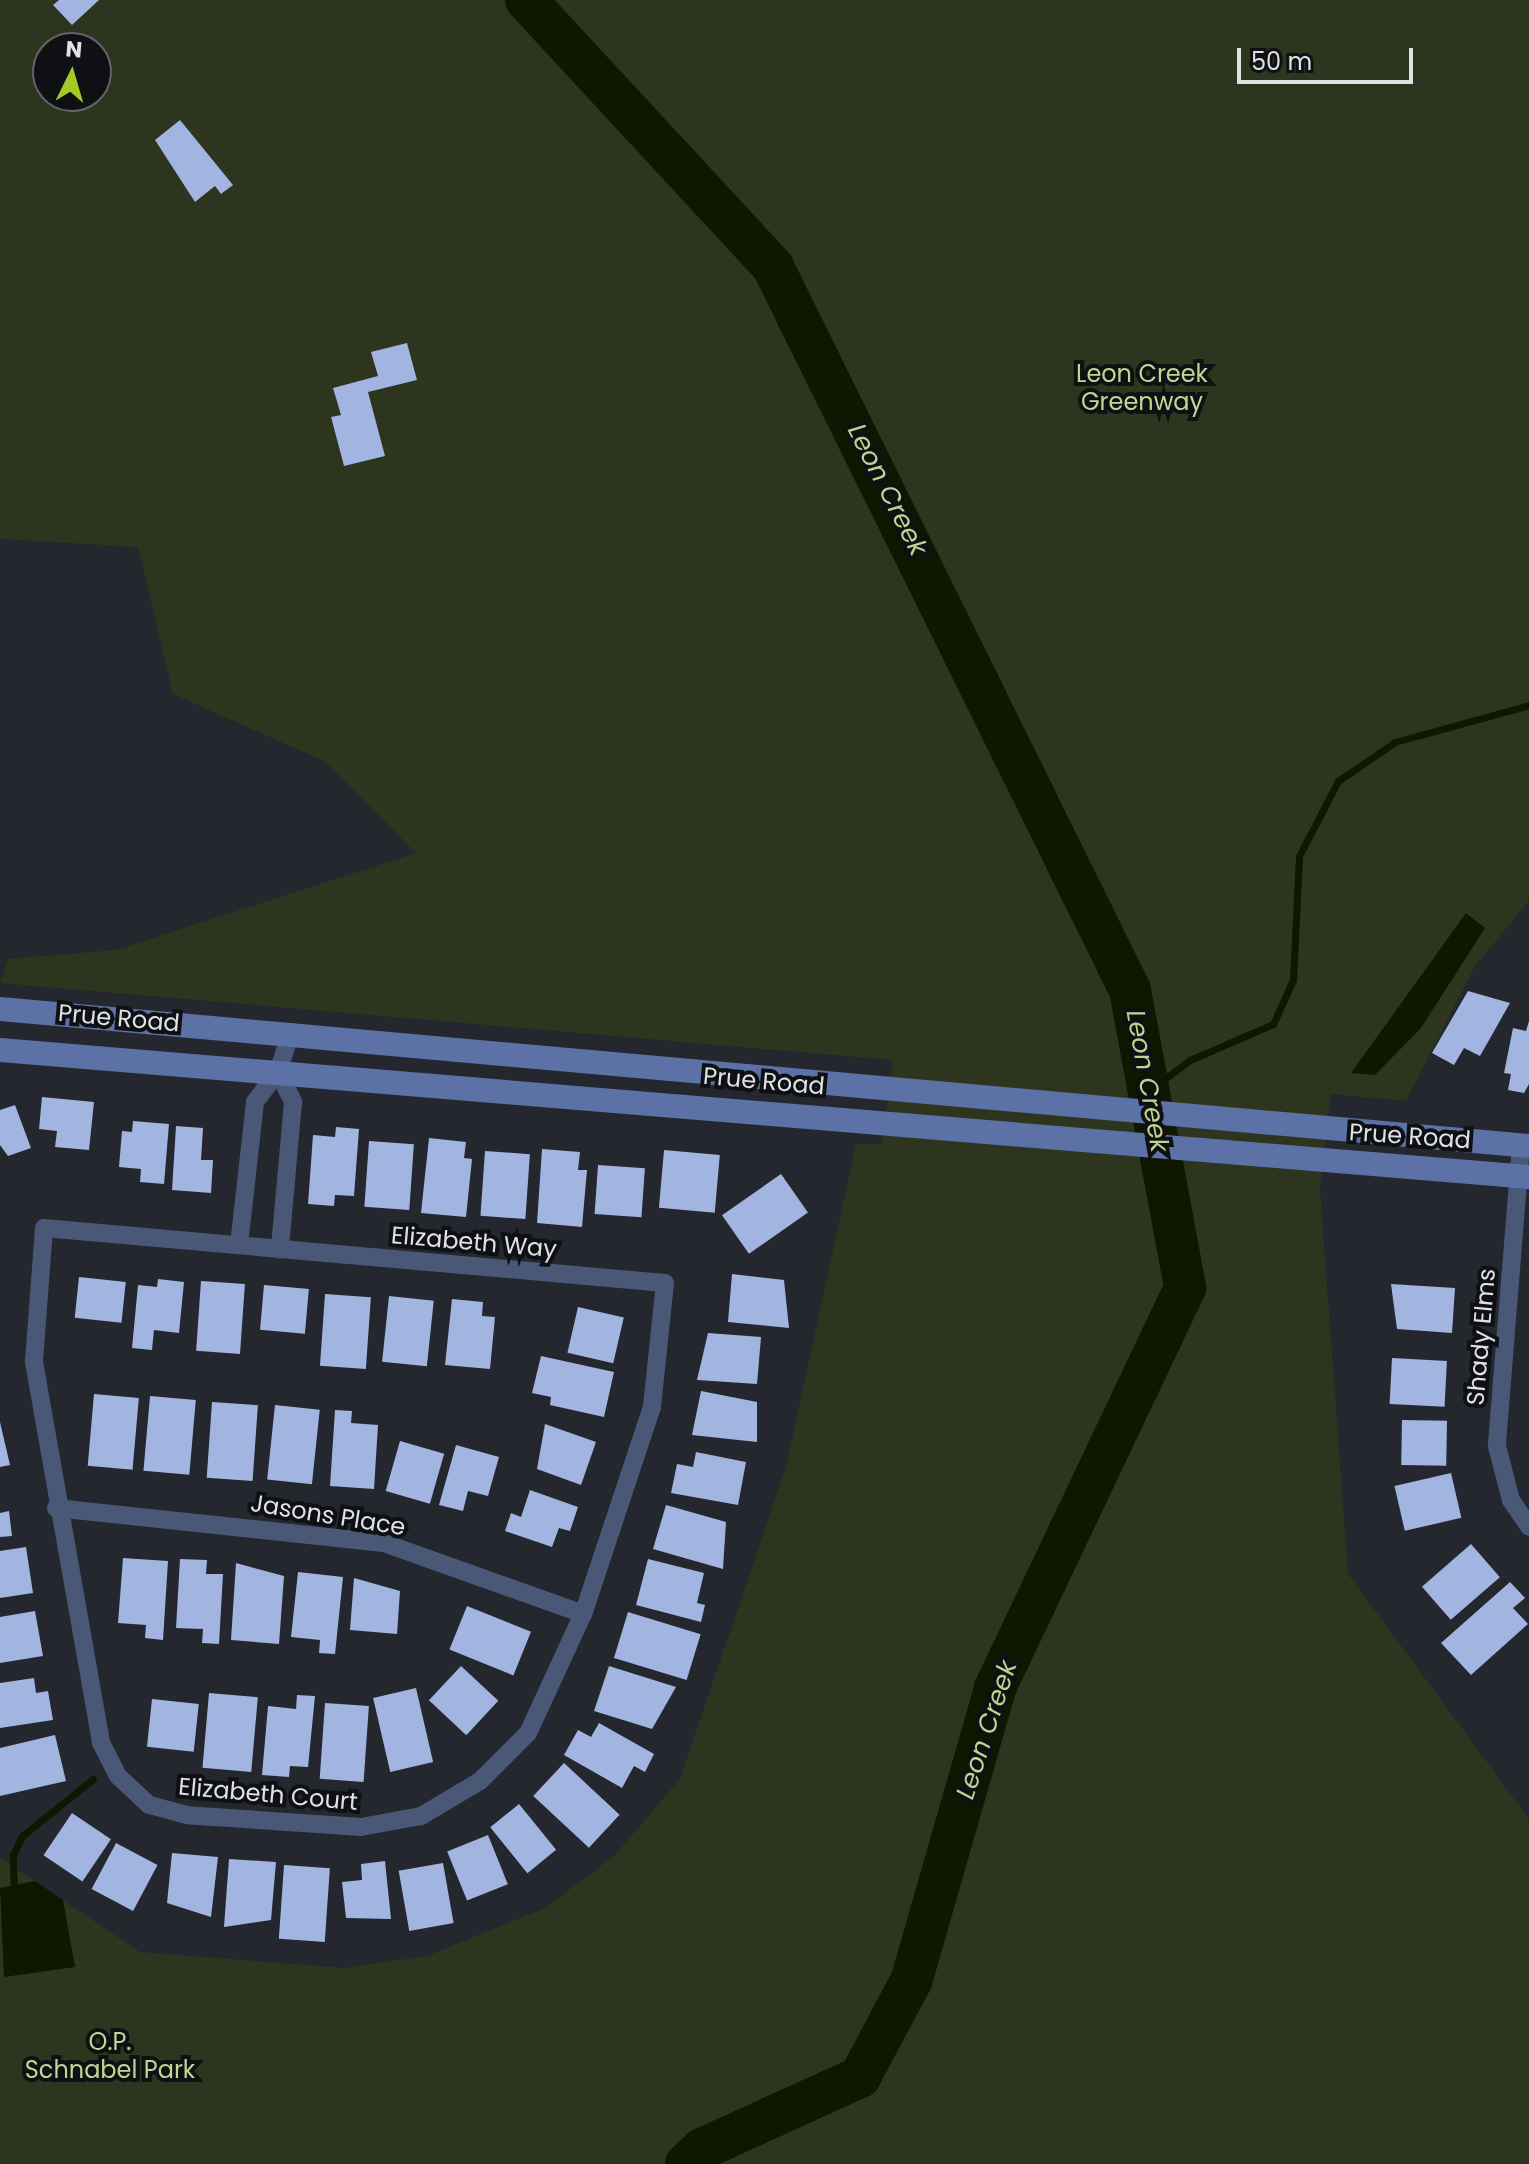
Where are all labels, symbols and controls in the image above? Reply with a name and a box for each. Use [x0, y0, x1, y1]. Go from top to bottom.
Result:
north arrow [32, 32, 112, 112]
scale bar [1241, 32, 1417, 82]
text: N [64, 33, 84, 66]
text: 50 m [1251, 45, 1312, 78]
park label: Leon Creek Greenway [1076, 360, 1208, 416]
water label: Leon Creek [840, 419, 934, 561]
street label: Prue Road [57, 998, 181, 1038]
water label: Leon Creek [1119, 1007, 1175, 1155]
street label: Prue Road [702, 1061, 826, 1101]
street label: Prue Road [1348, 1117, 1472, 1155]
street label: Elizabeth Way [390, 1220, 558, 1264]
street label: Shady Elms [1461, 1267, 1501, 1407]
street label: Jasons Place [248, 1489, 408, 1541]
water label: Leon Creek [950, 1657, 1024, 1803]
street label: Elizabeth Court [177, 1772, 359, 1816]
park label: O.P. Schnabel Park [25, 2028, 195, 2084]

